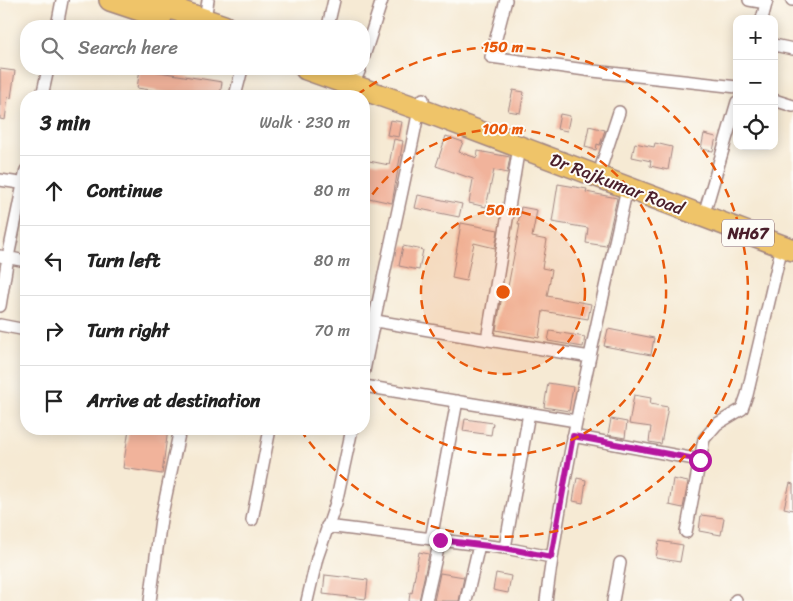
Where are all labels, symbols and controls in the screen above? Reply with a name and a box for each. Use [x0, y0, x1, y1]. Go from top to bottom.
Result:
map controls [733, 15, 778, 150]
button: + [733, 15, 778, 60]
search box [20, 20, 370, 75]
text: Search here [78, 31, 178, 64]
icon: search [38, 34, 66, 62]
text: 150 m [483, 34, 524, 60]
button: − [733, 60, 778, 105]
text: 3 min [40, 104, 90, 142]
button: locate [733, 105, 778, 150]
text: Walk · 230 m [259, 108, 350, 137]
text: 100 m [483, 116, 524, 142]
street label: Dr Rajkumar Road [545, 144, 690, 225]
text: Continue [87, 174, 163, 207]
text: 80 m [314, 176, 350, 205]
icon: ahead [40, 177, 68, 205]
text: 50 m [486, 197, 521, 223]
road number: NH67 [722, 220, 774, 247]
text: Turn left [87, 244, 160, 277]
text: 80 m [314, 246, 350, 275]
icon: left [40, 247, 68, 275]
centre of rings [494, 283, 512, 301]
text: Turn right [87, 314, 169, 347]
text: 70 m [314, 316, 350, 345]
icon: right [40, 317, 68, 345]
text: Arrive at destination [87, 384, 260, 417]
icon: arrive [40, 387, 68, 415]
route start [689, 449, 712, 472]
route end [429, 529, 452, 552]

